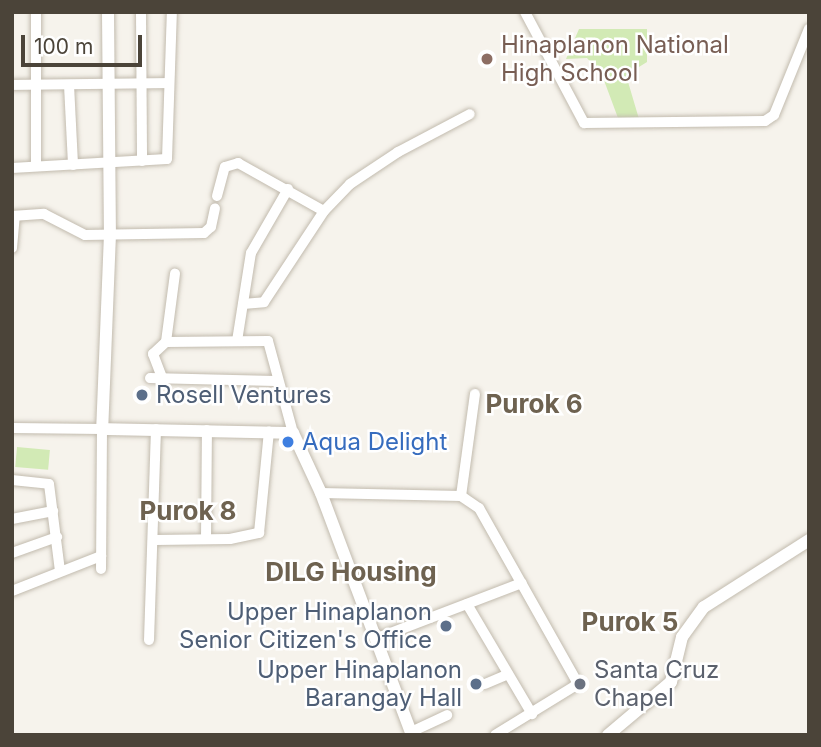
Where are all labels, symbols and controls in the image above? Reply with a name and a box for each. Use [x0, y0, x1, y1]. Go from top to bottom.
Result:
scale bar [24, 21, 145, 65]
place label: Hinaplanon National High School [501, 31, 729, 87]
text: 100 m [34, 34, 93, 59]
marker: Hinaplanon National High School [479, 51, 495, 67]
place label: Rosell Ventures [156, 381, 331, 409]
marker: Rosell Ventures [134, 387, 150, 403]
district label: Purok 6 [485, 388, 583, 420]
place label: Aqua Delight [302, 428, 447, 456]
marker: Aqua Delight [280, 434, 296, 450]
district label: Purok 8 [139, 495, 237, 527]
district label: DILG Housing [265, 556, 437, 588]
place label: Upper Hinaplanon Senior Citizen's Office [179, 598, 432, 654]
district label: Purok 5 [582, 606, 678, 638]
marker: Upper Hinaplanon Senior Citizen's Office [438, 618, 454, 634]
place label: Upper Hinaplanon Barangay Hall [257, 656, 462, 712]
place label: Santa Cruz Chapel [594, 656, 719, 712]
marker: Upper Hinaplanon Barangay Hall [468, 676, 484, 692]
marker: Santa Cruz Chapel [572, 676, 588, 692]

